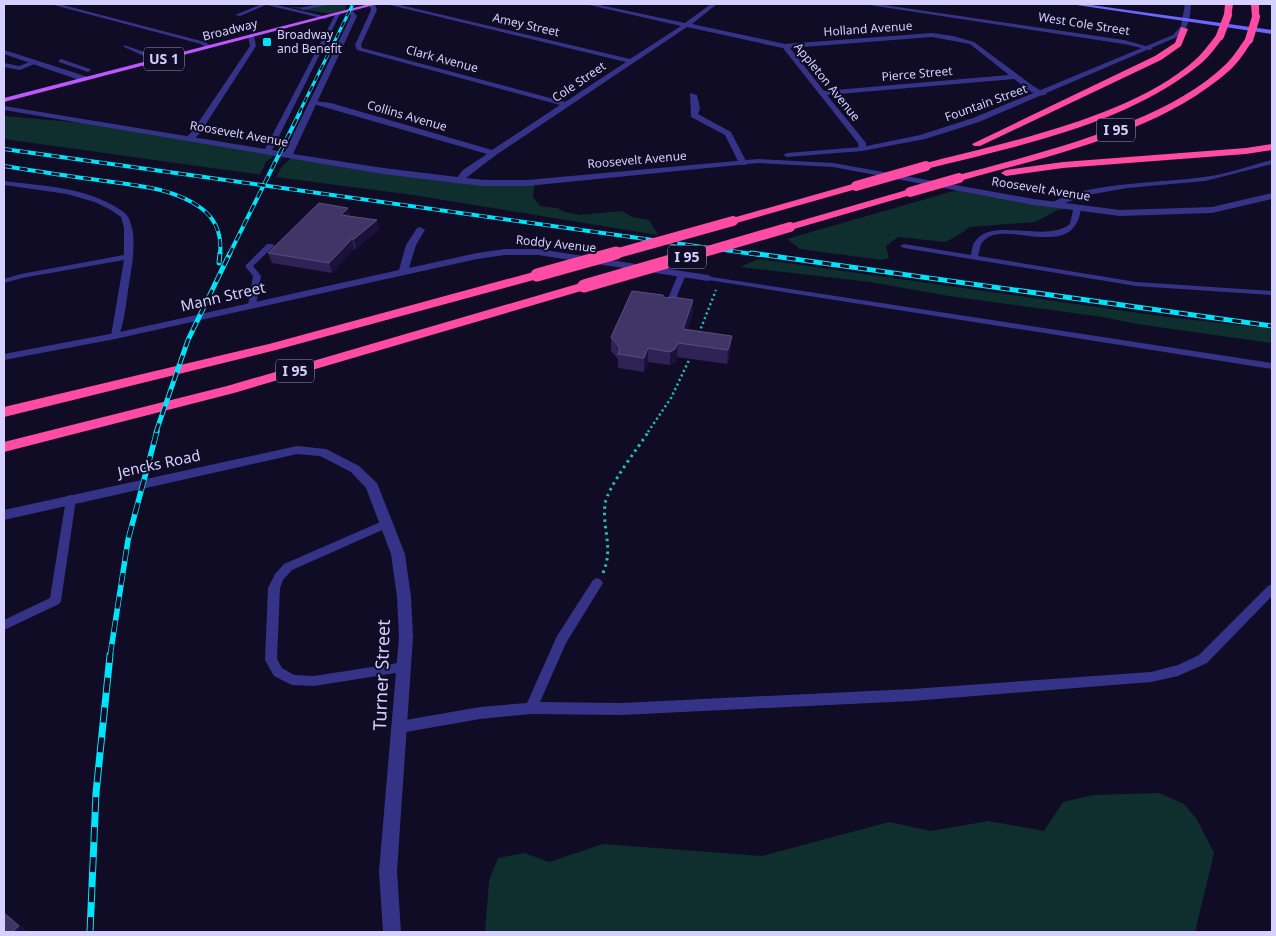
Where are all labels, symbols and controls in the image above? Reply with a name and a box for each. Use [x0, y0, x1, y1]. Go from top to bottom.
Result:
street label: West Cole Street [1037, 8, 1132, 39]
street label: Amey Street [491, 9, 562, 41]
street label: Broadway [201, 14, 260, 45]
street label: Holland Avenue [823, 17, 913, 40]
place label: Broadway and Benefit [277, 26, 343, 57]
marker: Broadway and Benefit [261, 36, 273, 48]
street label: Appleton Avenue [790, 39, 865, 125]
street label: Clark Avenue [404, 41, 480, 76]
road number: US 1 [144, 48, 184, 70]
street label: Cole Street [549, 57, 609, 106]
street label: Pierce Street [881, 62, 954, 85]
street label: Fountain Street [942, 80, 1030, 125]
street label: Collins Avenue [365, 96, 449, 135]
street label: Roosevelt Avenue [188, 116, 290, 151]
road number: I 95 [1097, 118, 1135, 142]
street label: Roosevelt Avenue [586, 147, 688, 172]
street label: Roosevelt Avenue [990, 172, 1092, 205]
street label: Roddy Avenue [515, 231, 597, 256]
road number: I 95 [668, 246, 706, 268]
street label: Mann Street [178, 276, 268, 315]
road number: I 95 [276, 360, 314, 382]
street label: Jencks Road [114, 444, 202, 482]
street label: Turner Street [367, 618, 395, 731]

